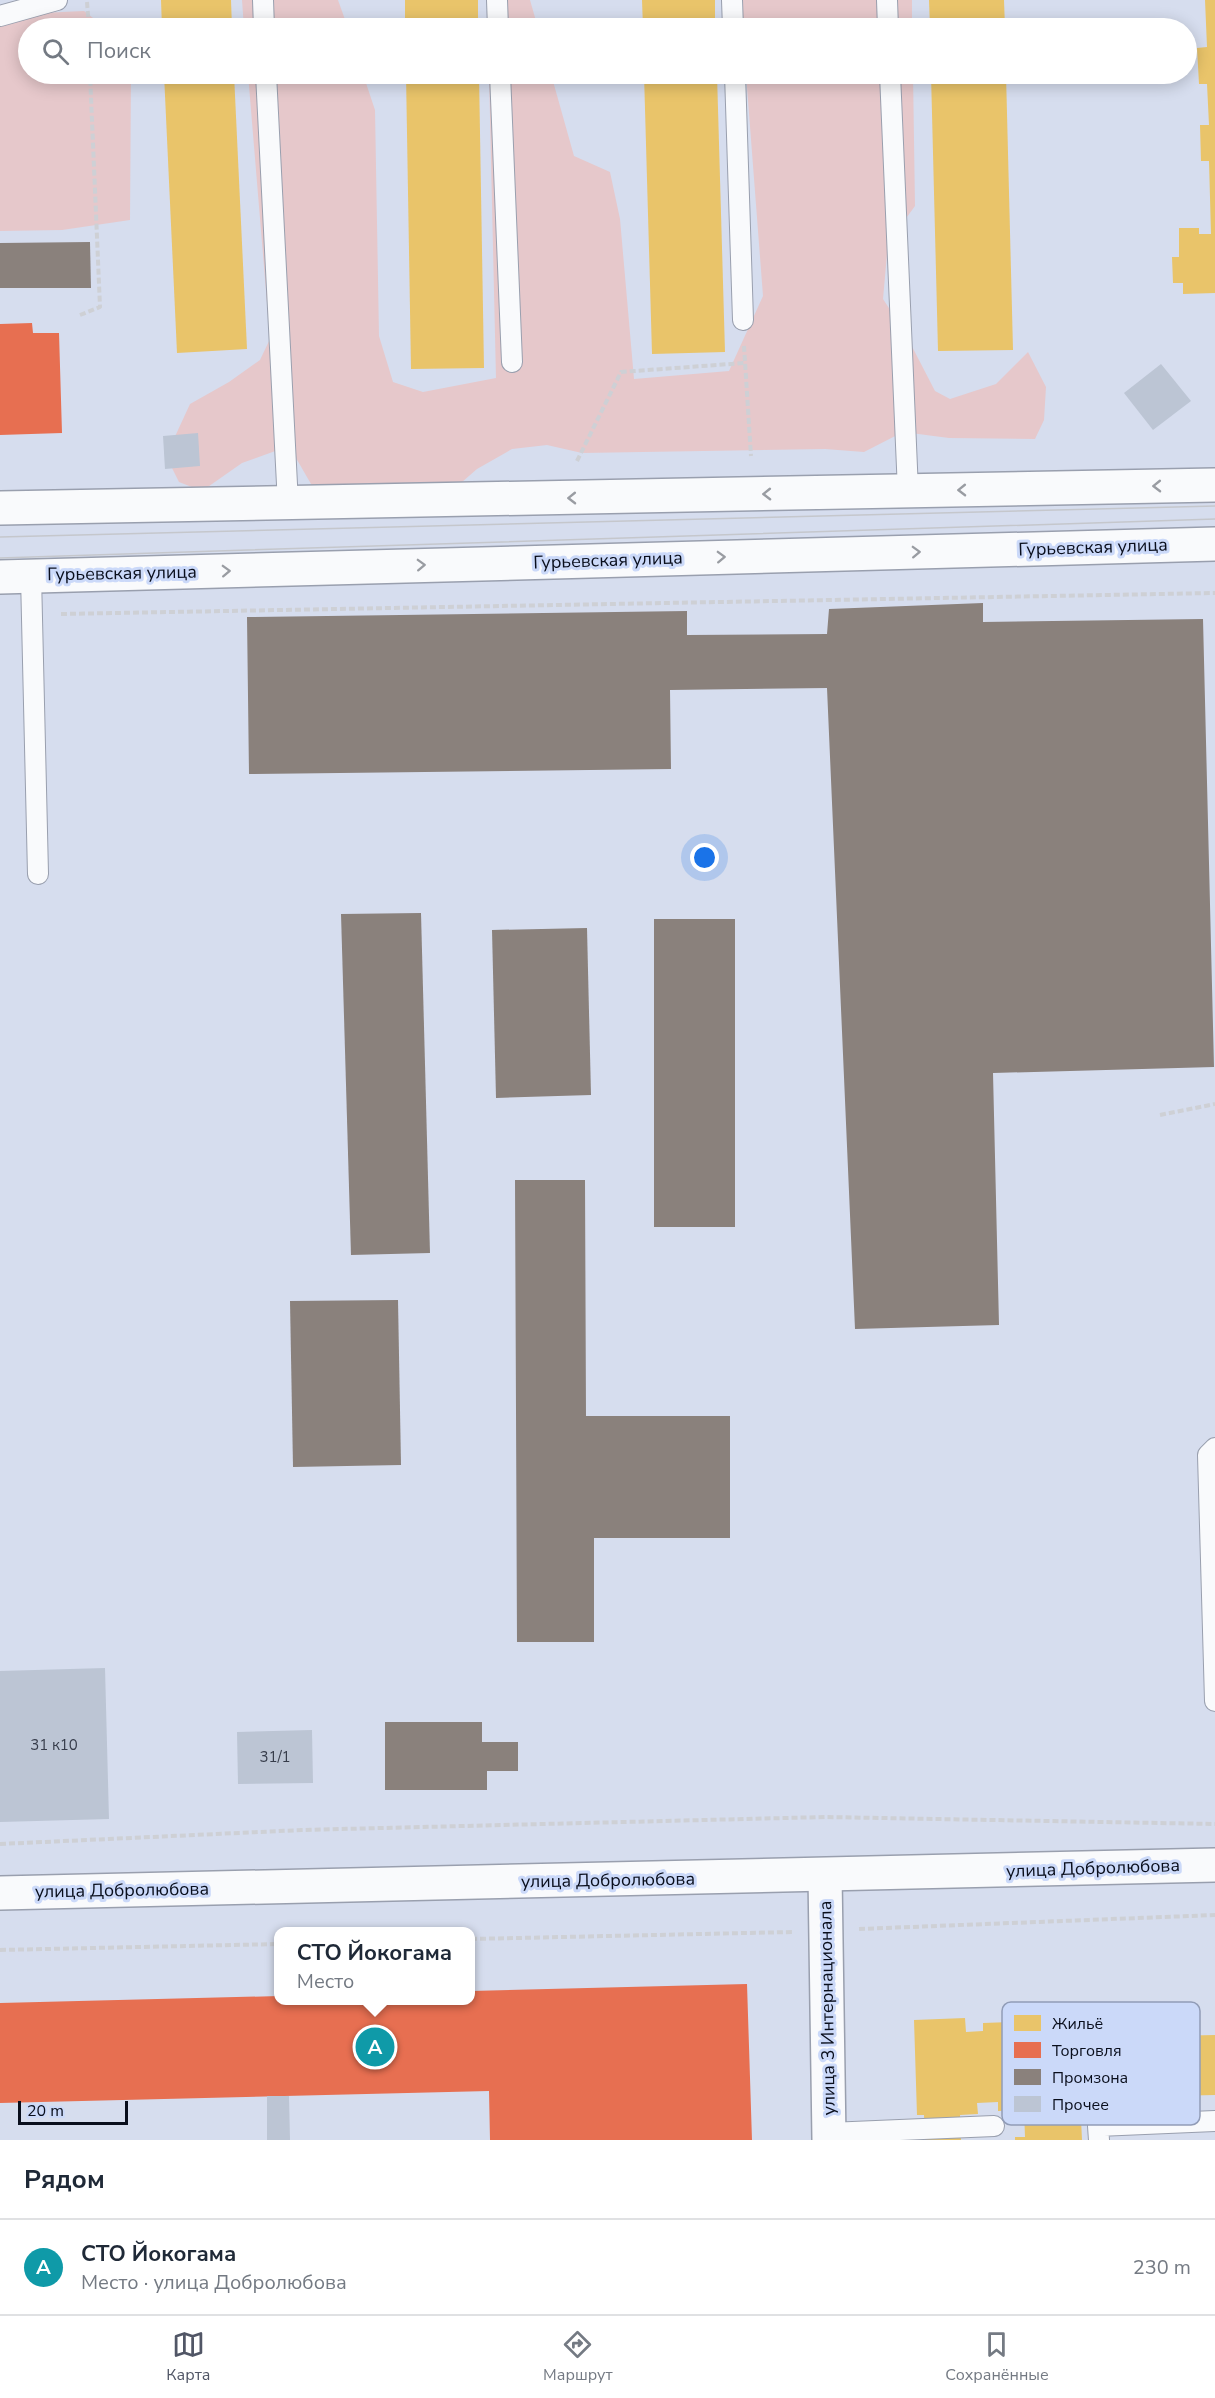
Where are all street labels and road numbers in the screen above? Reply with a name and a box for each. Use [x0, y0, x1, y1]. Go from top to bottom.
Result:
street label: Гурьевская улица [1018, 532, 1168, 562]
street label: Гурьевская улица [533, 545, 683, 575]
street label: Гурьевская улица [47, 560, 197, 586]
street label: улица Добролюбова [1006, 1853, 1180, 1883]
street label: улица Добролюбова [521, 1866, 695, 1894]
street label: улица Добролюбова [35, 1876, 209, 1904]
street label: улица 3 Интернационала [813, 1901, 841, 2115]

